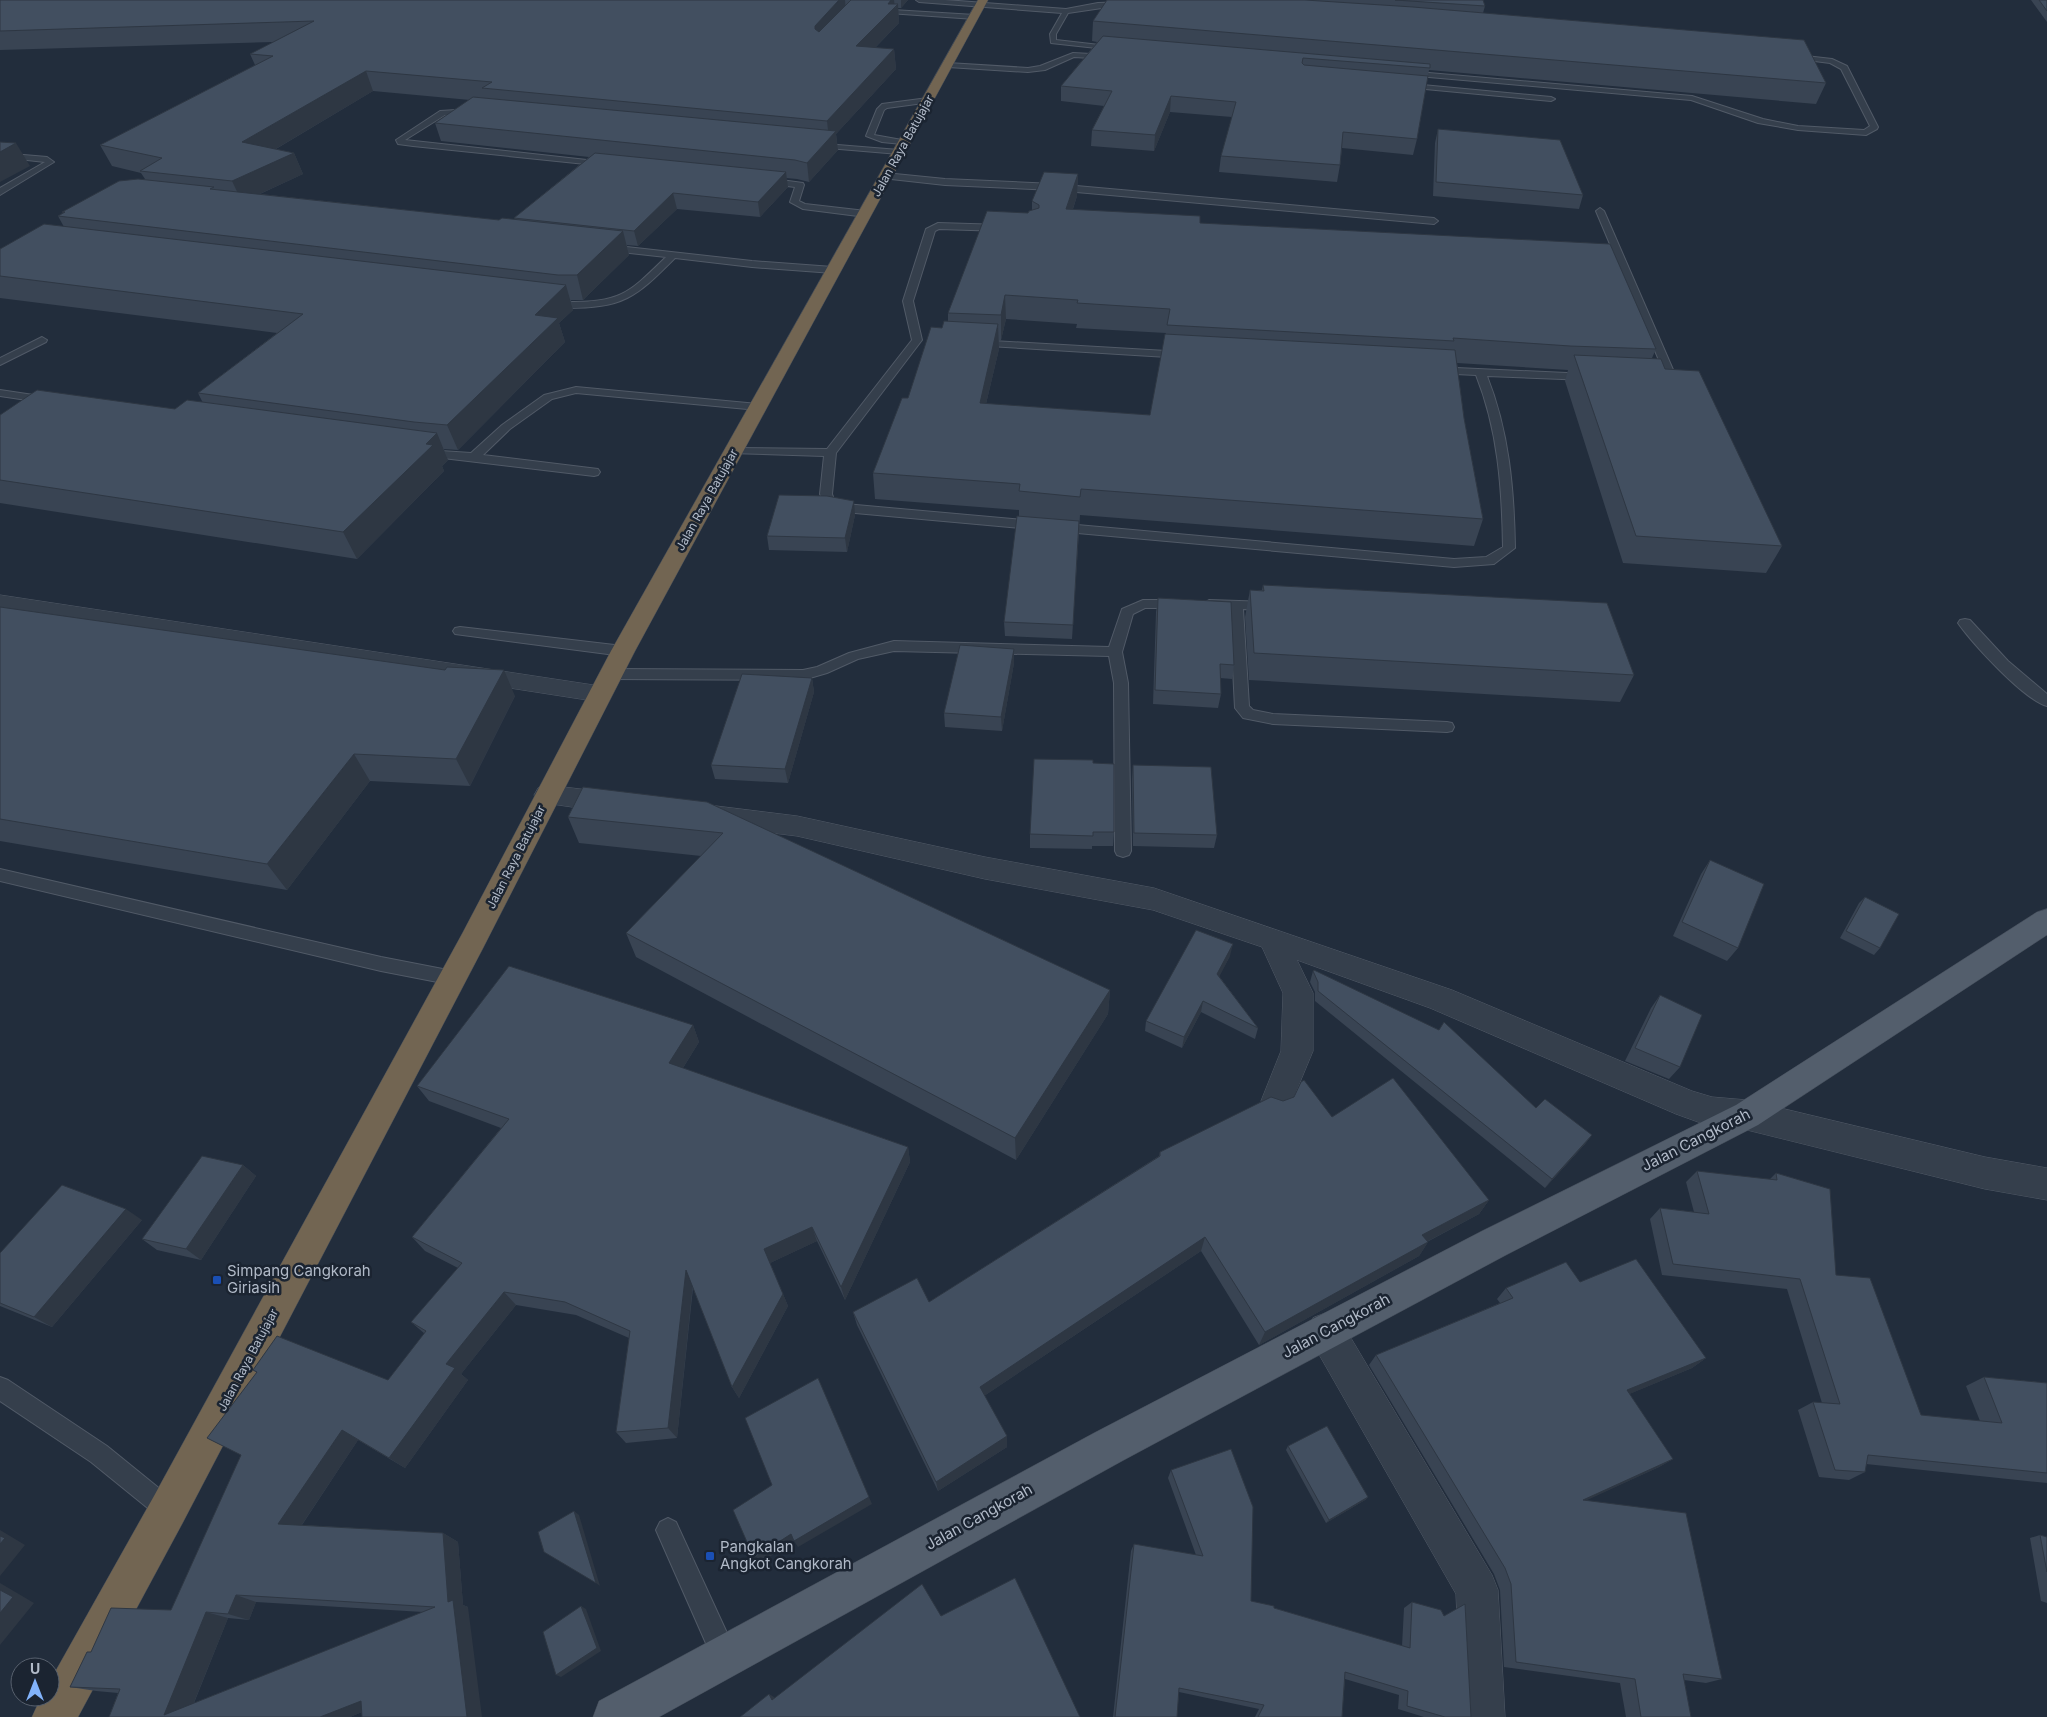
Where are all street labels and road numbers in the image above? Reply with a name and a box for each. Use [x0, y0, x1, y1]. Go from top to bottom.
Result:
street label: Jalan Raya Batujajar [868, 92, 937, 199]
street label: Jalan Raya Batujajar [672, 446, 741, 553]
street label: Jalan Raya Batujajar [483, 802, 548, 911]
street label: Jalan Cangkorah [1638, 1104, 1753, 1175]
street label: Jalan Cangkorah [1279, 1289, 1393, 1362]
street label: Jalan Raya Batujajar [214, 1305, 281, 1414]
street label: Jalan Cangkorah [922, 1479, 1036, 1554]

